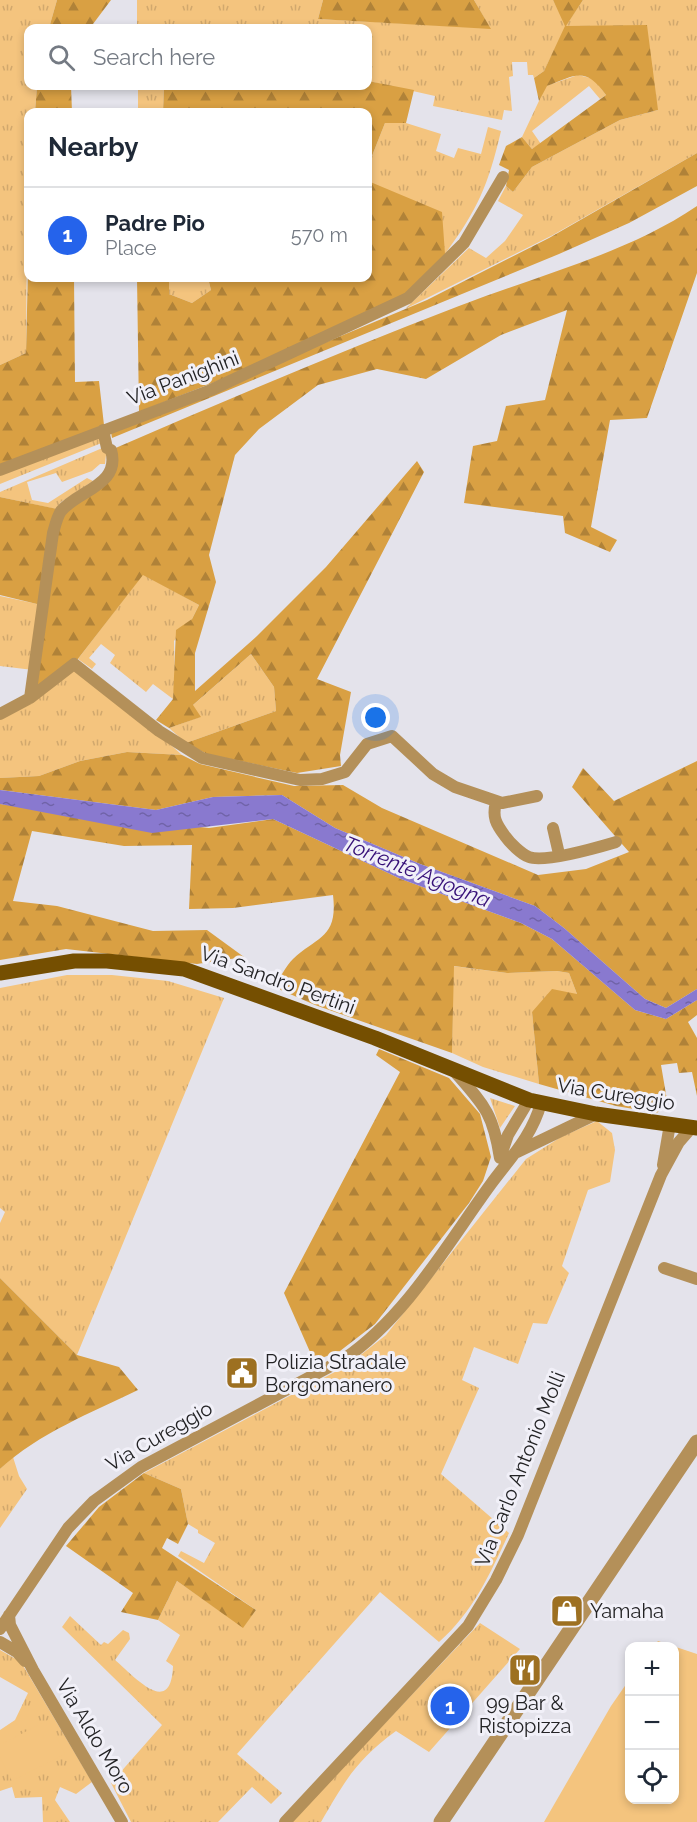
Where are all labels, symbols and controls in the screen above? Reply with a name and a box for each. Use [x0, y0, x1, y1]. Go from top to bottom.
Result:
search box [24, 24, 372, 90]
icon: search [45, 41, 78, 74]
text: Search here [93, 44, 215, 70]
text: Nearby [48, 132, 138, 162]
text: Padre Pio [105, 210, 205, 236]
text: 1 [63, 223, 72, 247]
text: 570 m [291, 223, 348, 247]
text: Place [105, 236, 156, 260]
street label: Via Panighini [124, 346, 242, 410]
your location [361, 703, 390, 732]
water label: Torrente Agogna [340, 831, 494, 912]
street label: Via Sandro Pertini [197, 941, 359, 1019]
street label: Via Cureggio [555, 1073, 677, 1115]
place label: Polizia Stradale Borgomanero [265, 1350, 406, 1397]
public building icon: Polizia Stradale Borgomanero [224, 1355, 260, 1391]
street label: Via Carlo Antonio Molli [470, 1368, 570, 1570]
street label: Via Cureggio [101, 1396, 217, 1476]
shop icon: Yamaha [549, 1593, 585, 1629]
place label: Yamaha [590, 1599, 664, 1623]
map controls [625, 1642, 679, 1804]
button: + [625, 1642, 679, 1696]
restaurant icon: 99 Bar & Ristopizza [507, 1652, 543, 1688]
street label: Via Aldo Moro [51, 1674, 139, 1798]
pin: 1 [430, 1684, 470, 1728]
place label: 99 Bar & Ristopizza [479, 1691, 571, 1738]
button: − [625, 1696, 679, 1750]
button: locate [625, 1750, 679, 1804]

